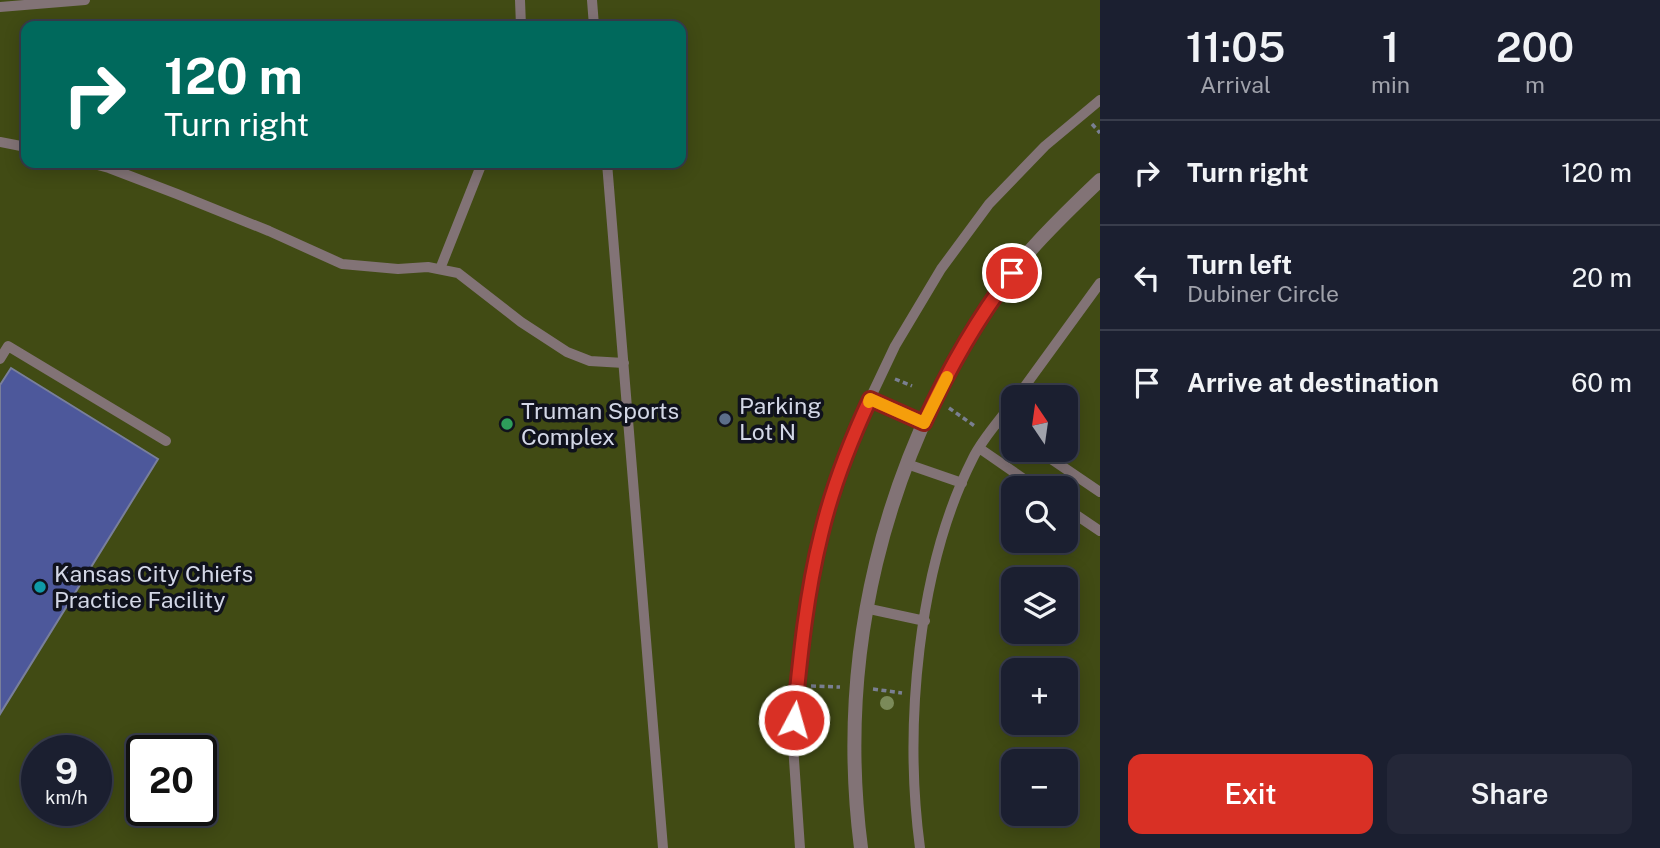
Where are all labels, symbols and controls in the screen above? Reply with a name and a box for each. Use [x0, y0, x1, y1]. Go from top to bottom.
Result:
text: 11:05 [1186, 22, 1285, 71]
text: 1 [1382, 22, 1399, 71]
text: 200 [1496, 22, 1574, 71]
text: 120 m [164, 47, 303, 105]
icon: right [49, 49, 140, 140]
text: Arrival [1200, 71, 1271, 98]
text: min [1371, 71, 1410, 98]
text: m [1525, 71, 1545, 98]
text: Turn right [164, 106, 309, 143]
icon: right [1128, 154, 1166, 192]
text: Turn right [1187, 157, 1309, 188]
text: 120 m [1561, 157, 1632, 188]
pin [982, 243, 1042, 303]
text: Turn left [1187, 249, 1292, 280]
icon: arrive [993, 254, 1031, 292]
icon: left [1128, 259, 1166, 297]
text: 20 m [1572, 262, 1632, 293]
text: Dubiner Circle [1187, 280, 1339, 307]
icon: arrive [1128, 364, 1166, 402]
text: Arrive at destination [1187, 367, 1439, 398]
text: 60 m [1571, 367, 1632, 398]
north arrow [1001, 385, 1078, 462]
map controls [1001, 385, 1078, 826]
place label: Parking Lot N [739, 392, 821, 445]
place label: Truman Sports Complex [521, 397, 679, 450]
marker: Parking Lot N [717, 411, 733, 427]
marker: Truman Sports Complex [499, 416, 515, 432]
button: search [1001, 476, 1078, 553]
place label: Kansas City Chiefs Practice Facility [54, 560, 253, 613]
button: layers [1001, 567, 1078, 644]
marker: Kansas City Chiefs Practice Facility [32, 579, 48, 595]
button: + [1001, 658, 1078, 735]
position arrow [757, 683, 831, 757]
speed limit sign: 20 [126, 735, 217, 826]
button: − [1001, 749, 1078, 826]
text: 9 [55, 751, 78, 792]
button: Exit [1128, 754, 1373, 834]
button: Share [1387, 754, 1632, 834]
text: km/h [45, 787, 88, 808]

